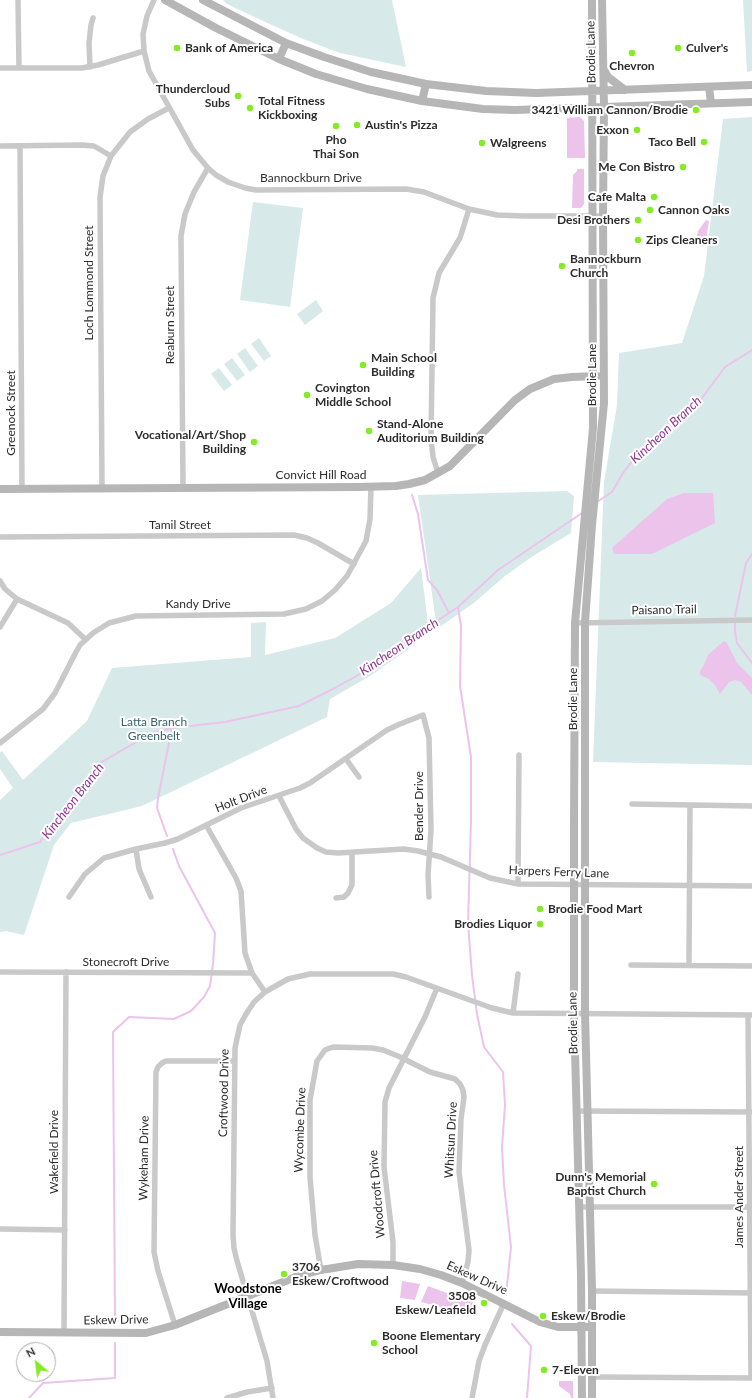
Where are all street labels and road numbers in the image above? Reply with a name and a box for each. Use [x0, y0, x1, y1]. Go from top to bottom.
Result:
street label: Brodie Lane [583, 21, 599, 83]
street label: Bannockburn Drive [260, 171, 362, 185]
street label: Loch Lommond Street [82, 225, 96, 341]
street label: Reaburn Street [163, 286, 177, 364]
street label: Brodie Lane [585, 344, 599, 406]
street label: Greenock Street [4, 370, 18, 456]
street label: Convict Hill Road [276, 468, 366, 482]
street label: Tamil Street [149, 518, 211, 532]
street label: Kandy Drive [165, 597, 231, 611]
street label: Paisano Trail [631, 602, 697, 618]
street label: Brodie Lane [566, 668, 580, 730]
street label: Bender Drive [412, 771, 426, 841]
street label: Holt Drive [213, 782, 269, 816]
street label: Harpers Ferry Lane [508, 863, 610, 881]
street label: Stonecroft Drive [83, 955, 169, 969]
street label: Brodie Lane [565, 992, 581, 1054]
street label: Croftwood Drive [216, 1049, 232, 1137]
street label: Wycombe Drive [291, 1087, 309, 1173]
street label: Whitsun Drive [442, 1101, 460, 1179]
street label: Wakefield Drive [47, 1110, 61, 1194]
street label: Wykeham Drive [136, 1116, 152, 1200]
street label: James Ander Street [732, 1146, 746, 1248]
street label: Woodcroft Drive [366, 1149, 388, 1239]
street label: Eskew Drive [444, 1258, 510, 1298]
street label: Eskew Drive [83, 1312, 149, 1328]

